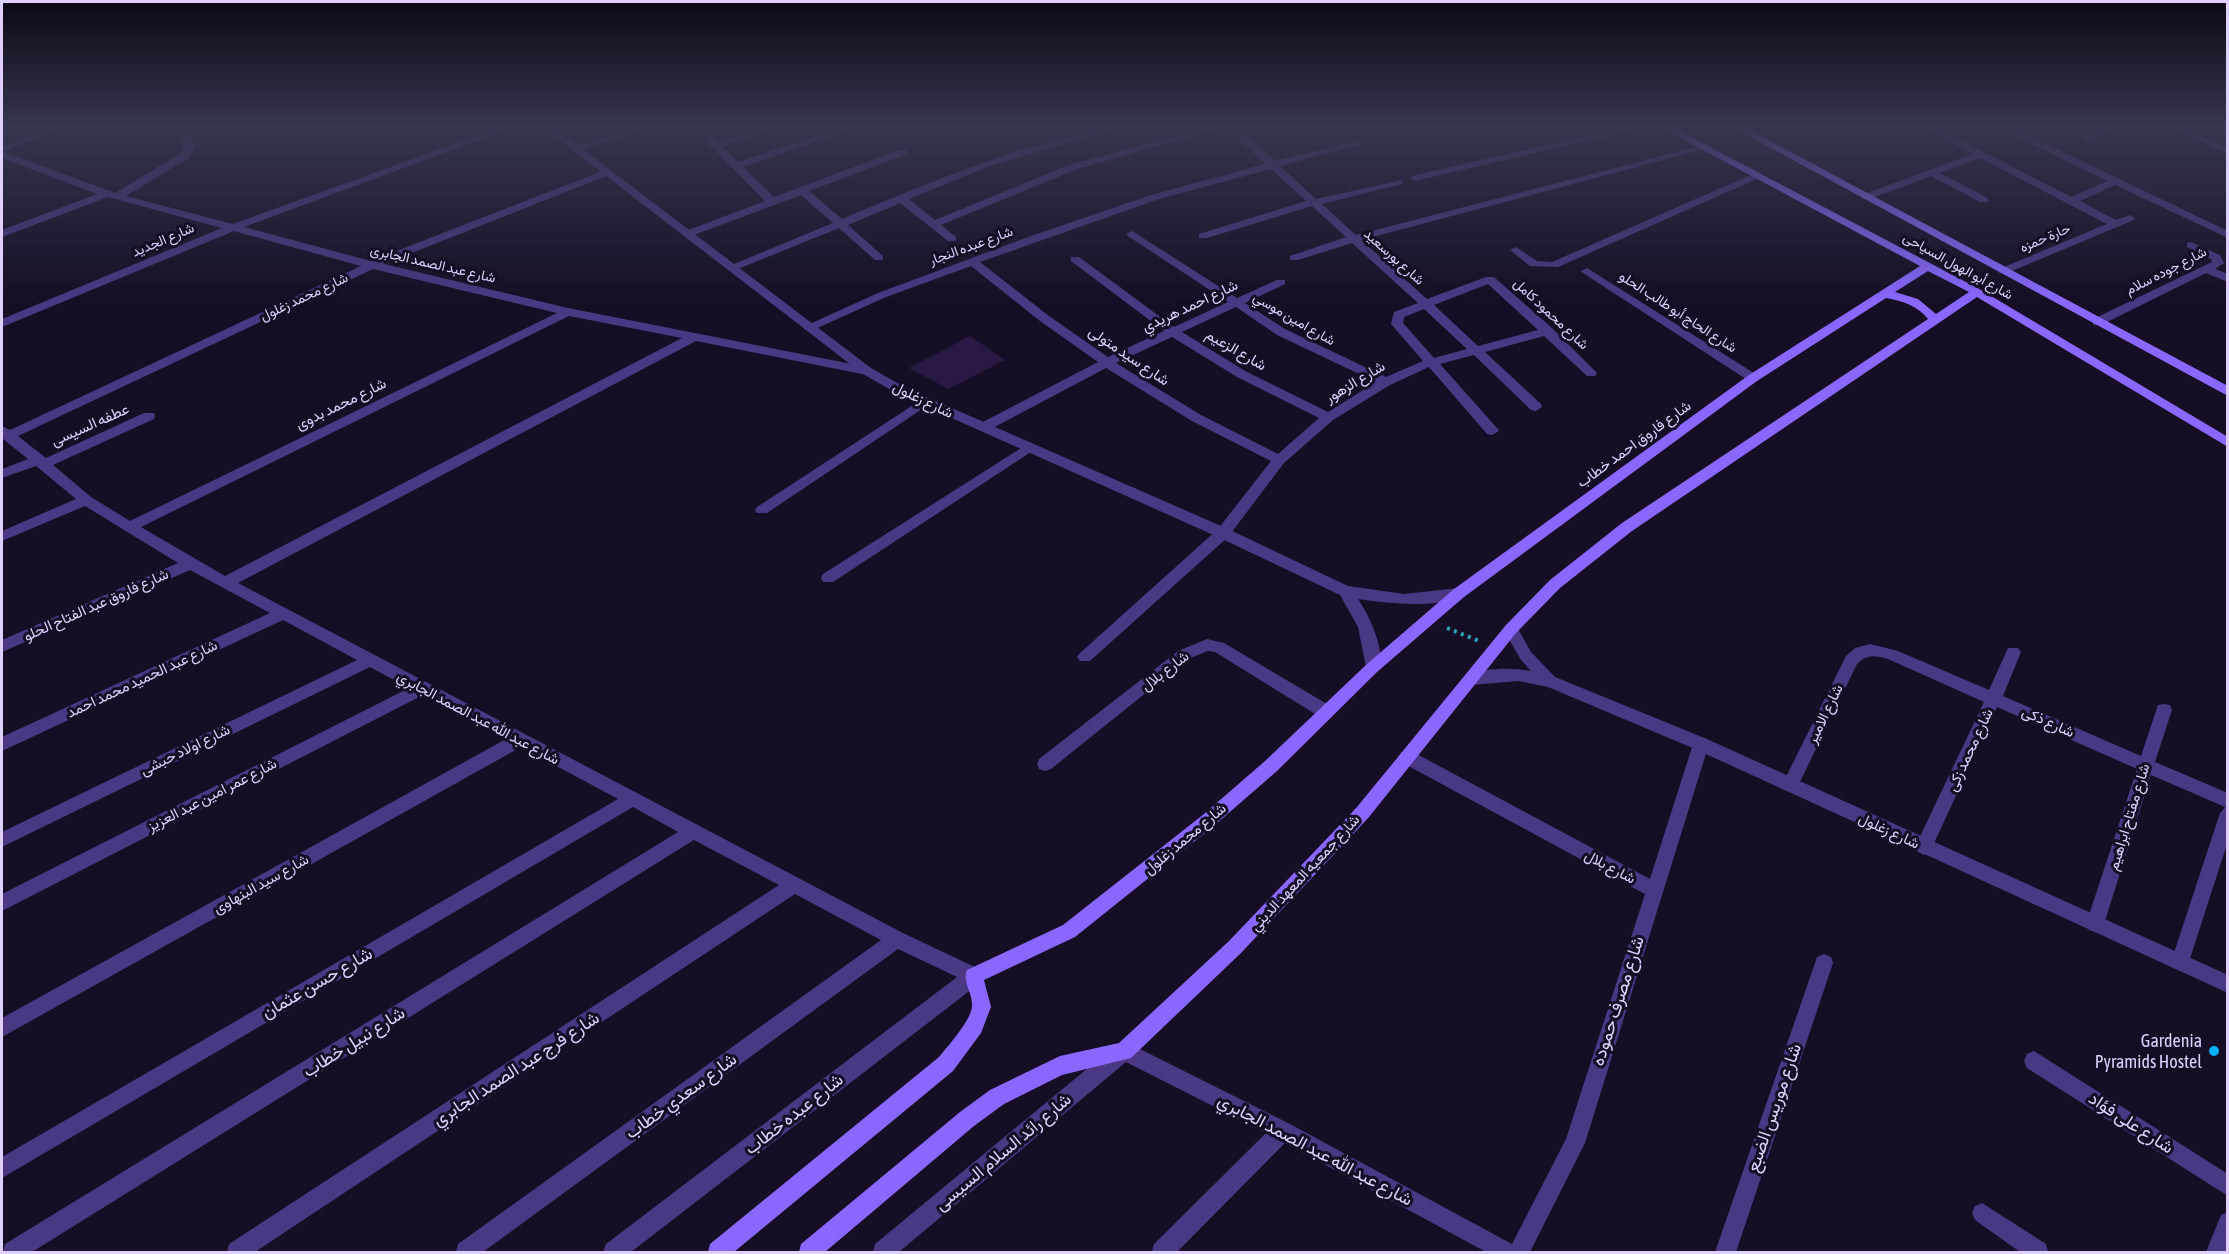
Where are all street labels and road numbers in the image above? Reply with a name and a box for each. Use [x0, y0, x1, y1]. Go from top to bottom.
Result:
street label: شارع الجديد [129, 219, 197, 261]
street label: حارة حمزه [2017, 220, 2073, 256]
street label: شارع عبده النجار [927, 223, 1015, 269]
street label: شارع بورسعيد [1360, 225, 1428, 289]
street label: شارع أبو الهول السياحى [1900, 229, 2016, 303]
street label: شارع عبد الصمد الجابرى [369, 241, 497, 287]
street label: شارع جوده سلام [2123, 243, 2209, 299]
street label: شارع الحاج أبو طالب الحلو [1616, 268, 1740, 356]
street label: شارع محمد زغلول [257, 269, 351, 325]
street label: شارع محمود كامل [1510, 275, 1592, 353]
street label: شارع احمد هريدي [1139, 276, 1241, 336]
street label: شارع امين موسي [1250, 289, 1338, 349]
street label: شارع سيد متولى [1085, 322, 1173, 390]
street label: شارع الزعيم [1202, 325, 1270, 375]
street label: شارع الزهور [1322, 357, 1388, 407]
street label: شارع محمد بدوى [293, 374, 389, 434]
street label: شارع زغلول [890, 378, 956, 422]
street label: شارع فاروق احمد خطاب [1574, 397, 1694, 491]
street label: عطفه السيسى [48, 400, 132, 450]
street label: شارع فاروق عبد الفتاح الحلو [21, 565, 171, 645]
street label: شارع عبد الحميد محمد احمد [64, 636, 220, 722]
street label: شارع بلال [1138, 647, 1192, 695]
street label: شارع عبد الله عبد الصمد الجابري [394, 667, 562, 769]
street label: شارع الامير [1803, 681, 1847, 747]
street label: شارع ذكى [2019, 702, 2077, 742]
street label: شارع محمد زكى [1943, 706, 1997, 794]
street label: شارع اولاد حبشى [137, 720, 233, 780]
street label: شارع عمر امين عبد العزيز [144, 755, 280, 835]
street label: شارع مفتاح ابراهيم [2104, 761, 2154, 873]
street label: شارع محمد زغلول [1140, 799, 1230, 879]
street label: شارع زغلول [1856, 809, 1922, 853]
street label: شارع جمعيه المعهد الديني [1246, 811, 1364, 935]
street label: شارع بلال [1581, 846, 1639, 888]
street label: شارع سيد البنهاوى [210, 850, 312, 918]
street label: شارع مصرف حموده [1587, 934, 1649, 1068]
street label: شارع حسن عثمان [258, 943, 376, 1023]
street label: شارع نبيل خطاب [299, 1002, 409, 1082]
street label: شارع فرج عبد الصمد الجابري [429, 1007, 603, 1131]
street label: شارع موريس الضبع [1742, 1041, 1806, 1175]
street label: شارع سعدي خطاب [621, 1048, 741, 1144]
street label: شارع عبده خطاب [740, 1069, 848, 1159]
street label: شارع رائد السلام السيسى [930, 1088, 1076, 1216]
street label: شارع على فؤاد [2084, 1088, 2178, 1158]
street label: شارع عبد الله عبد الصمد الجابري [1214, 1089, 1416, 1211]

